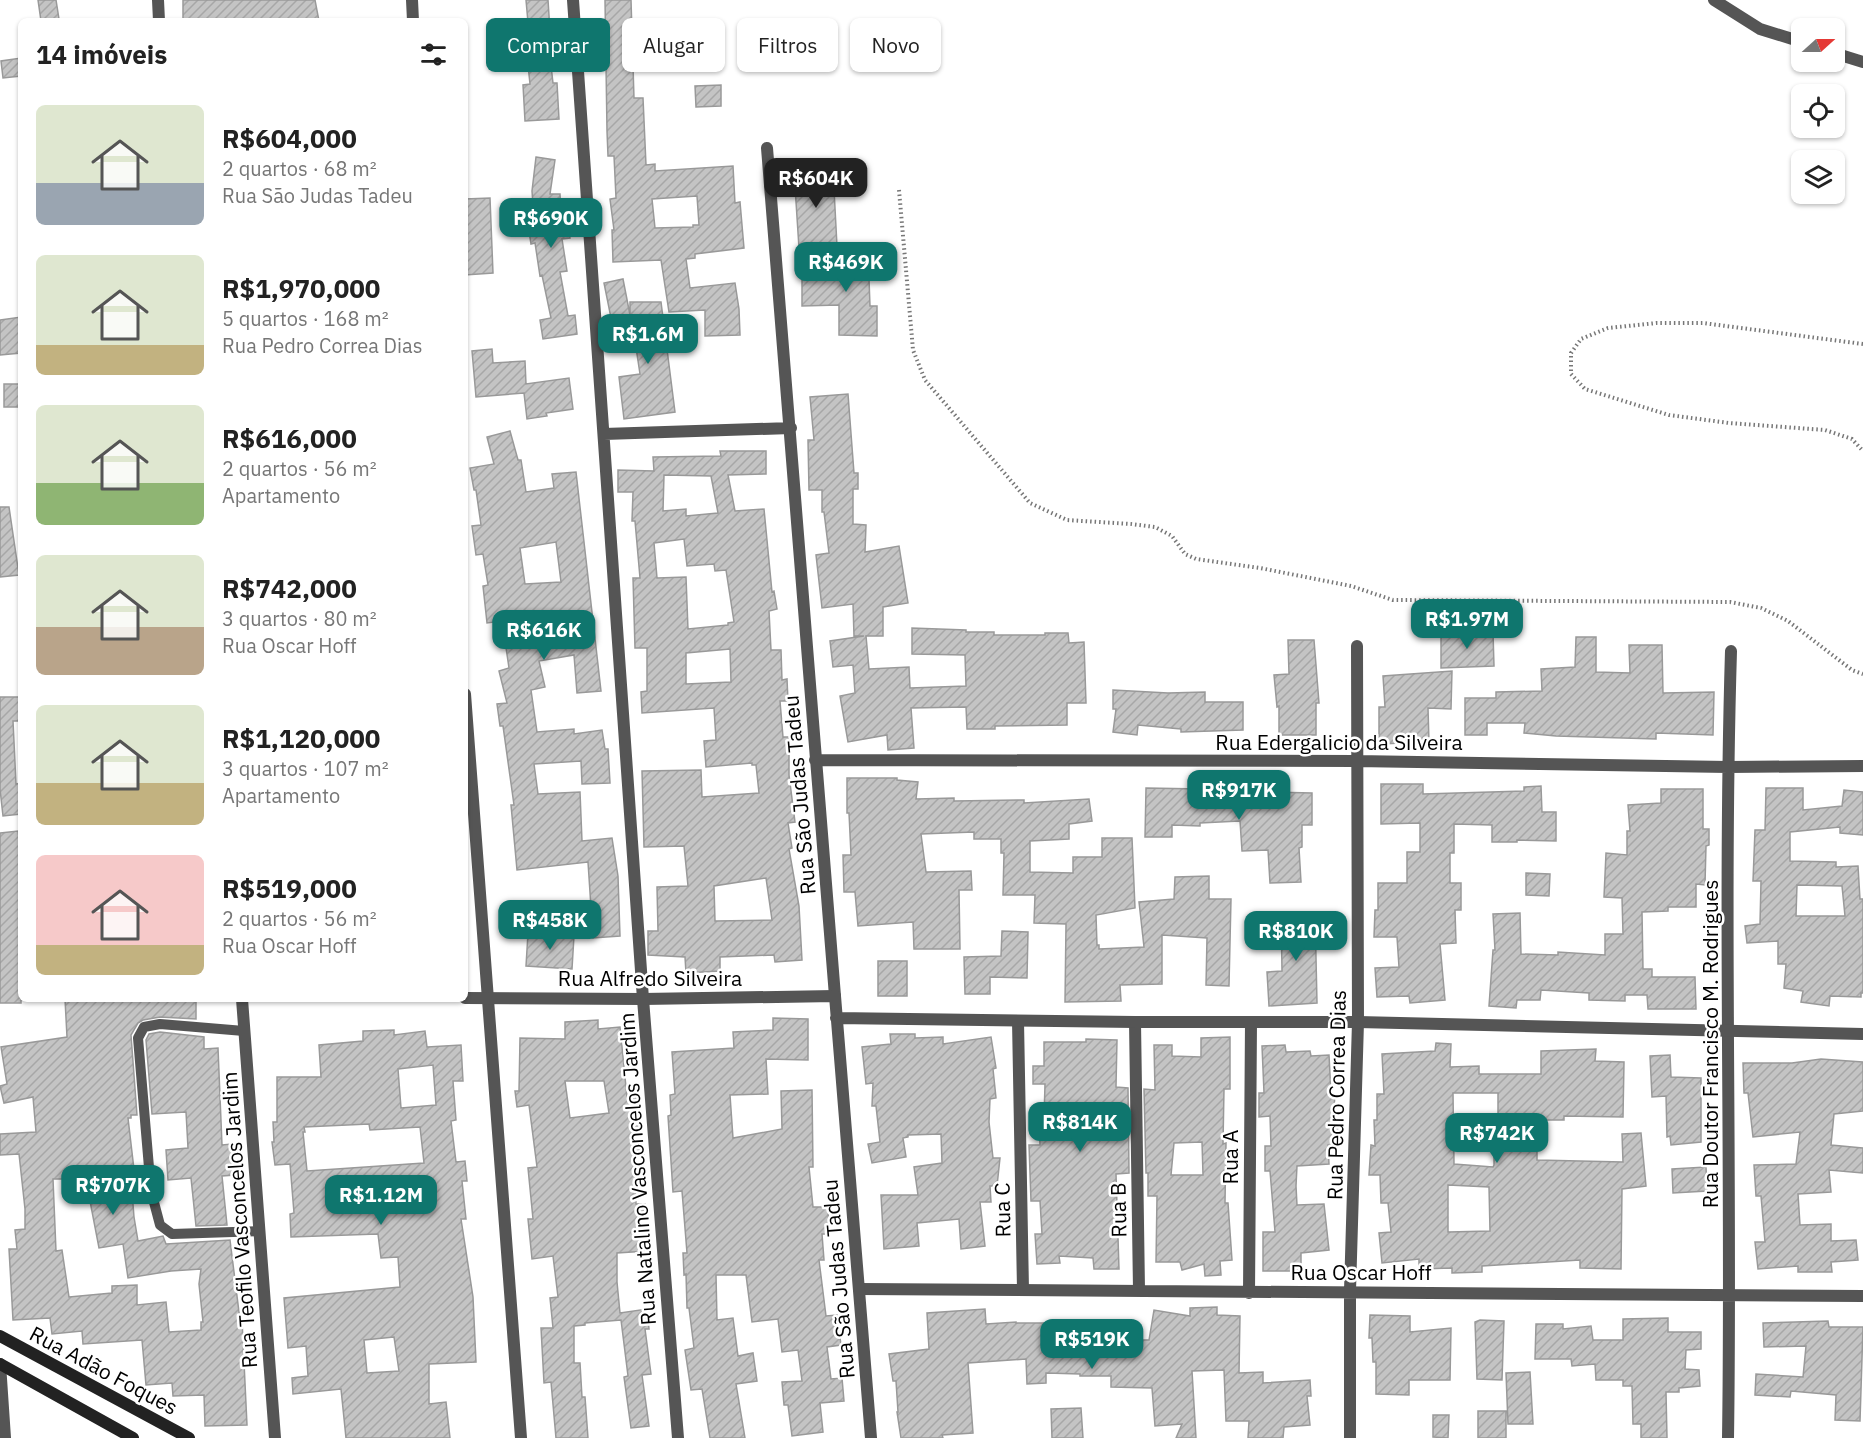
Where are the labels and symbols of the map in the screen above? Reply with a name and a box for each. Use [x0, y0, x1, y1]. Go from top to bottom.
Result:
north arrow [1791, 18, 1845, 72]
pin: R$604K [767, 158, 865, 209]
pin: R$690K [502, 198, 600, 249]
pin: R$469K [797, 242, 895, 293]
pin: R$1.6M [599, 314, 697, 365]
pin: R$1.97M [1412, 599, 1522, 650]
pin: R$616K [495, 610, 593, 661]
street label: Rua São Judas Tadeu [776, 694, 822, 896]
street label: Rua Edergalicio da Silveira [1215, 728, 1463, 756]
pin: R$917K [1190, 770, 1288, 821]
street label: Rua Doutor Francisco M. Rodrigues [1696, 880, 1724, 1208]
pin: R$458K [501, 900, 599, 951]
pin: R$810K [1247, 911, 1345, 962]
street label: Rua Alfredo Silveira [558, 964, 742, 992]
street label: Rua Pedro Correa Dias [1320, 990, 1352, 1200]
street label: Rua Natalino Vasconcelos Jardim [612, 1012, 662, 1326]
street label: Rua Teofilo Vasconcelos Jardim [215, 1071, 263, 1369]
pin: R$814K [1031, 1102, 1129, 1153]
pin: R$742K [1448, 1113, 1546, 1164]
street label: Rua A [1216, 1130, 1244, 1185]
pin: R$707K [64, 1165, 162, 1216]
pin: R$1.12M [326, 1175, 436, 1226]
street label: Rua São Judas Tadeu [815, 1178, 861, 1380]
street label: Rua C [988, 1182, 1016, 1238]
street label: Rua B [1104, 1182, 1132, 1238]
street label: Rua Oscar Hoff [1290, 1258, 1432, 1286]
street label: Rua Adão Foques [25, 1319, 183, 1421]
pin: R$519K [1043, 1319, 1141, 1370]

